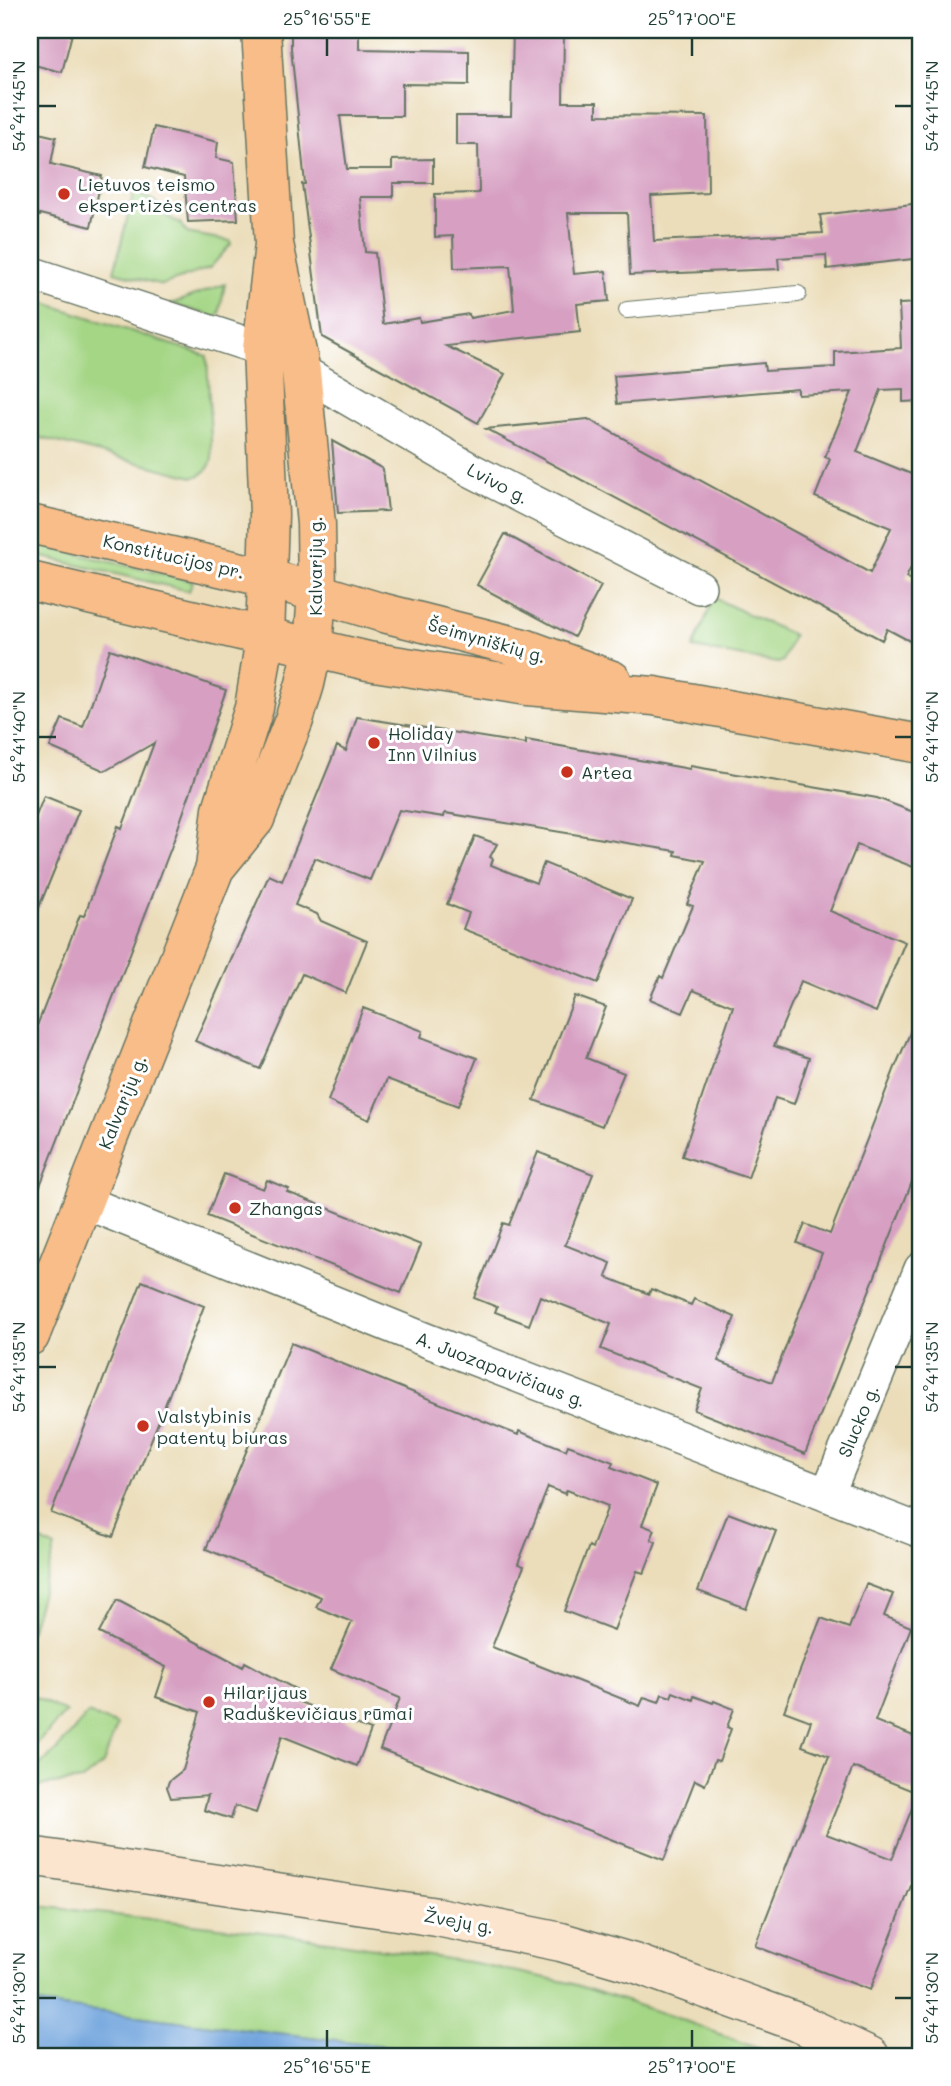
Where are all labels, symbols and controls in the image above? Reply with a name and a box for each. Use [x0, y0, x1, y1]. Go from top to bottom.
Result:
text: 25°16'55"E [283, 6, 371, 30]
text: 25°17'00"E [648, 6, 736, 30]
text: 54°41'45"N [6, 60, 30, 152]
text: 54°41'45"N [919, 60, 943, 152]
place label: Lietuvos teismo ekspertizės centras [78, 172, 257, 217]
marker: Lietuvos teismo ekspertizės centras [56, 186, 72, 202]
street label: Lvivo g. [463, 457, 533, 509]
street label: Kalvarijų g. [303, 516, 327, 616]
street label: Konstitucijos pr. [101, 528, 247, 584]
street label: Šeimyniškių g. [425, 612, 549, 668]
text: 54°41'40"N [6, 691, 30, 783]
text: 54°41'40"N [919, 691, 943, 783]
place label: Holiday Inn Vilnius [388, 721, 477, 766]
marker: Holiday Inn Vilnius [366, 735, 382, 751]
place label: Artea [581, 760, 633, 784]
marker: Artea [559, 764, 575, 780]
street label: Kalvarijų g. [92, 1051, 152, 1153]
place label: Zhangas [249, 1196, 323, 1220]
marker: Zhangas [227, 1200, 243, 1216]
text: 54°41'35"N [6, 1321, 30, 1413]
text: 54°41'35"N [919, 1321, 943, 1413]
street label: A. Juozapavičiaus g. [413, 1326, 589, 1412]
street label: Slucko g. [832, 1381, 884, 1461]
place label: Valstybinis patentų biuras [157, 1404, 288, 1449]
marker: Valstybinis patentų biuras [135, 1418, 151, 1434]
place label: Hilarijaus Raduškevičiaus rūmai [223, 1680, 413, 1725]
marker: Hilarijaus Raduškevičiaus rūmai [201, 1694, 217, 1710]
street label: Žvejų g. [422, 1903, 496, 1939]
text: 54°41'30"N [6, 1952, 30, 2044]
text: 54°41'30"N [919, 1952, 943, 2044]
text: 25°16'55"E [283, 2054, 371, 2078]
text: 25°17'00"E [648, 2054, 736, 2078]

